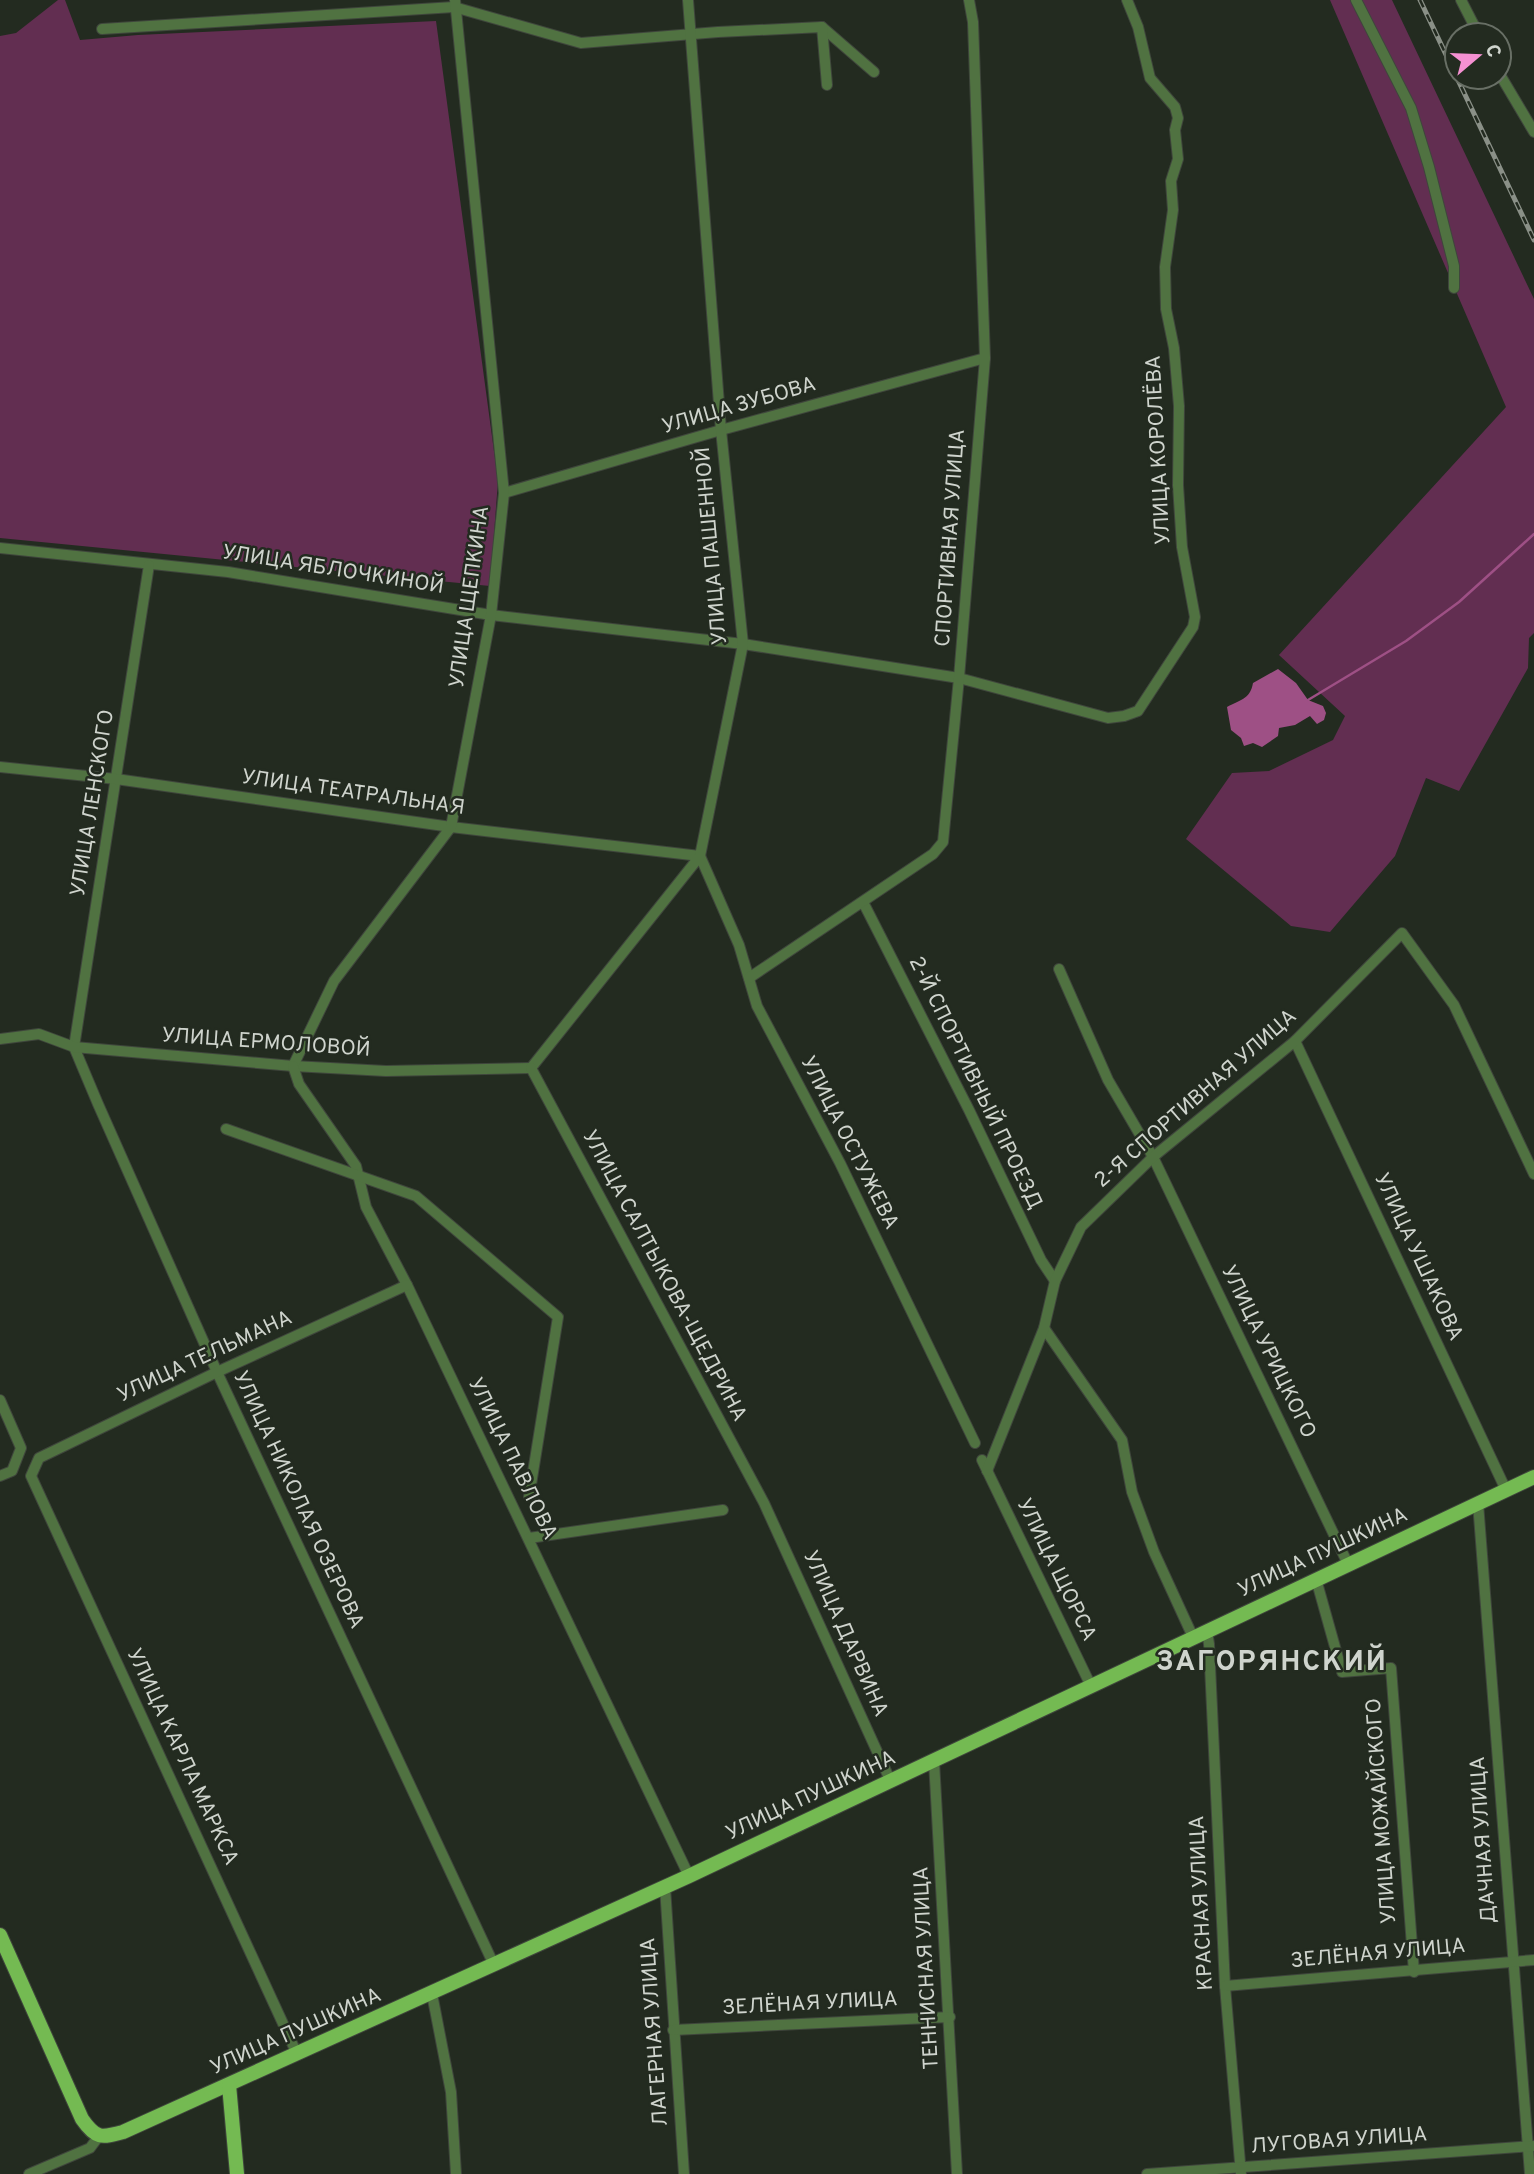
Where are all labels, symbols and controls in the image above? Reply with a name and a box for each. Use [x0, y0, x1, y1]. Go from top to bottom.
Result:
north arrow [1443, 21, 1513, 91]
text: С [1479, 41, 1506, 61]
street label: УЛИЦА КОРОЛЁВА [1141, 355, 1177, 545]
street label: УЛИЦА ЗУБОВА [659, 371, 819, 441]
street label: СПОРТИВНАЯ УЛИЦА [930, 428, 972, 648]
street label: УЛИЦА ПАШЕННОЙ [689, 446, 734, 646]
street label: УЛИЦА ЩЕПКИНА [444, 504, 496, 690]
street label: УЛИЦА ЯБЛОЧКИНОЙ [220, 538, 446, 601]
street label: УЛИЦА ЛЕНСКОГО [65, 708, 121, 898]
street label: УЛИЦА ТЕАТРАЛЬНАЯ [240, 764, 466, 822]
street label: 2-Й СПОРТИВНЫЙ ПРОЕЗД [902, 952, 1049, 1214]
street label: 2-Я СПОРТИВНАЯ УЛИЦА [1089, 1004, 1303, 1194]
street label: УЛИЦА ЕРМОЛОВОЙ [161, 1021, 371, 1064]
street label: УЛИЦА ОСТУЖЕВА [794, 1052, 904, 1234]
street label: УЛИЦА САЛТЫКОВА-ЩЕДРИНА [576, 1126, 752, 1426]
street label: УЛИЦА УШАКОВА [1367, 1169, 1469, 1345]
street label: УЛИЦА УРИЦКОГО [1214, 1261, 1322, 1443]
street label: УЛИЦА ТЕЛЬМАНА [113, 1305, 297, 1409]
street label: УЛИЦА НИКОЛАЯ ОЗЕРОВА [226, 1367, 370, 1633]
street label: УЛИЦА ПАВЛОВА [461, 1373, 563, 1545]
street label: УЛИЦА ЩОРСА [1010, 1494, 1102, 1646]
street label: УЛИЦА ПУШКИНА [1234, 1502, 1412, 1604]
street label: УЛИЦА ДАРВИНА [796, 1547, 894, 1721]
district label: ЗАГОРЯНСКИЙ [1156, 1643, 1388, 1681]
street label: УЛИЦА КАРЛА МАРКСА [120, 1644, 244, 1870]
street label: УЛИЦА МОЖАЙСКОГО [1360, 1697, 1403, 1925]
street label: УЛИЦА ПУШКИНА [722, 1745, 900, 1847]
street label: ДАЧНАЯ УЛИЦА [1465, 1756, 1503, 1924]
street label: КРАСНАЯ УЛИЦА [1184, 1815, 1220, 1991]
street label: ТЕННИСНАЯ УЛИЦА [908, 1866, 946, 2070]
street label: ЗЕЛЁНАЯ УЛИЦА [1289, 1933, 1467, 1975]
street label: ЛАГЕРНАЯ УЛИЦА [635, 1937, 675, 2127]
street label: УЛИЦА ПУШКИНА [206, 1982, 386, 2082]
street label: ЗЕЛЁНАЯ УЛИЦА [722, 1986, 898, 2022]
street label: ЛУГОВАЯ УЛИЦА [1250, 2121, 1428, 2161]

